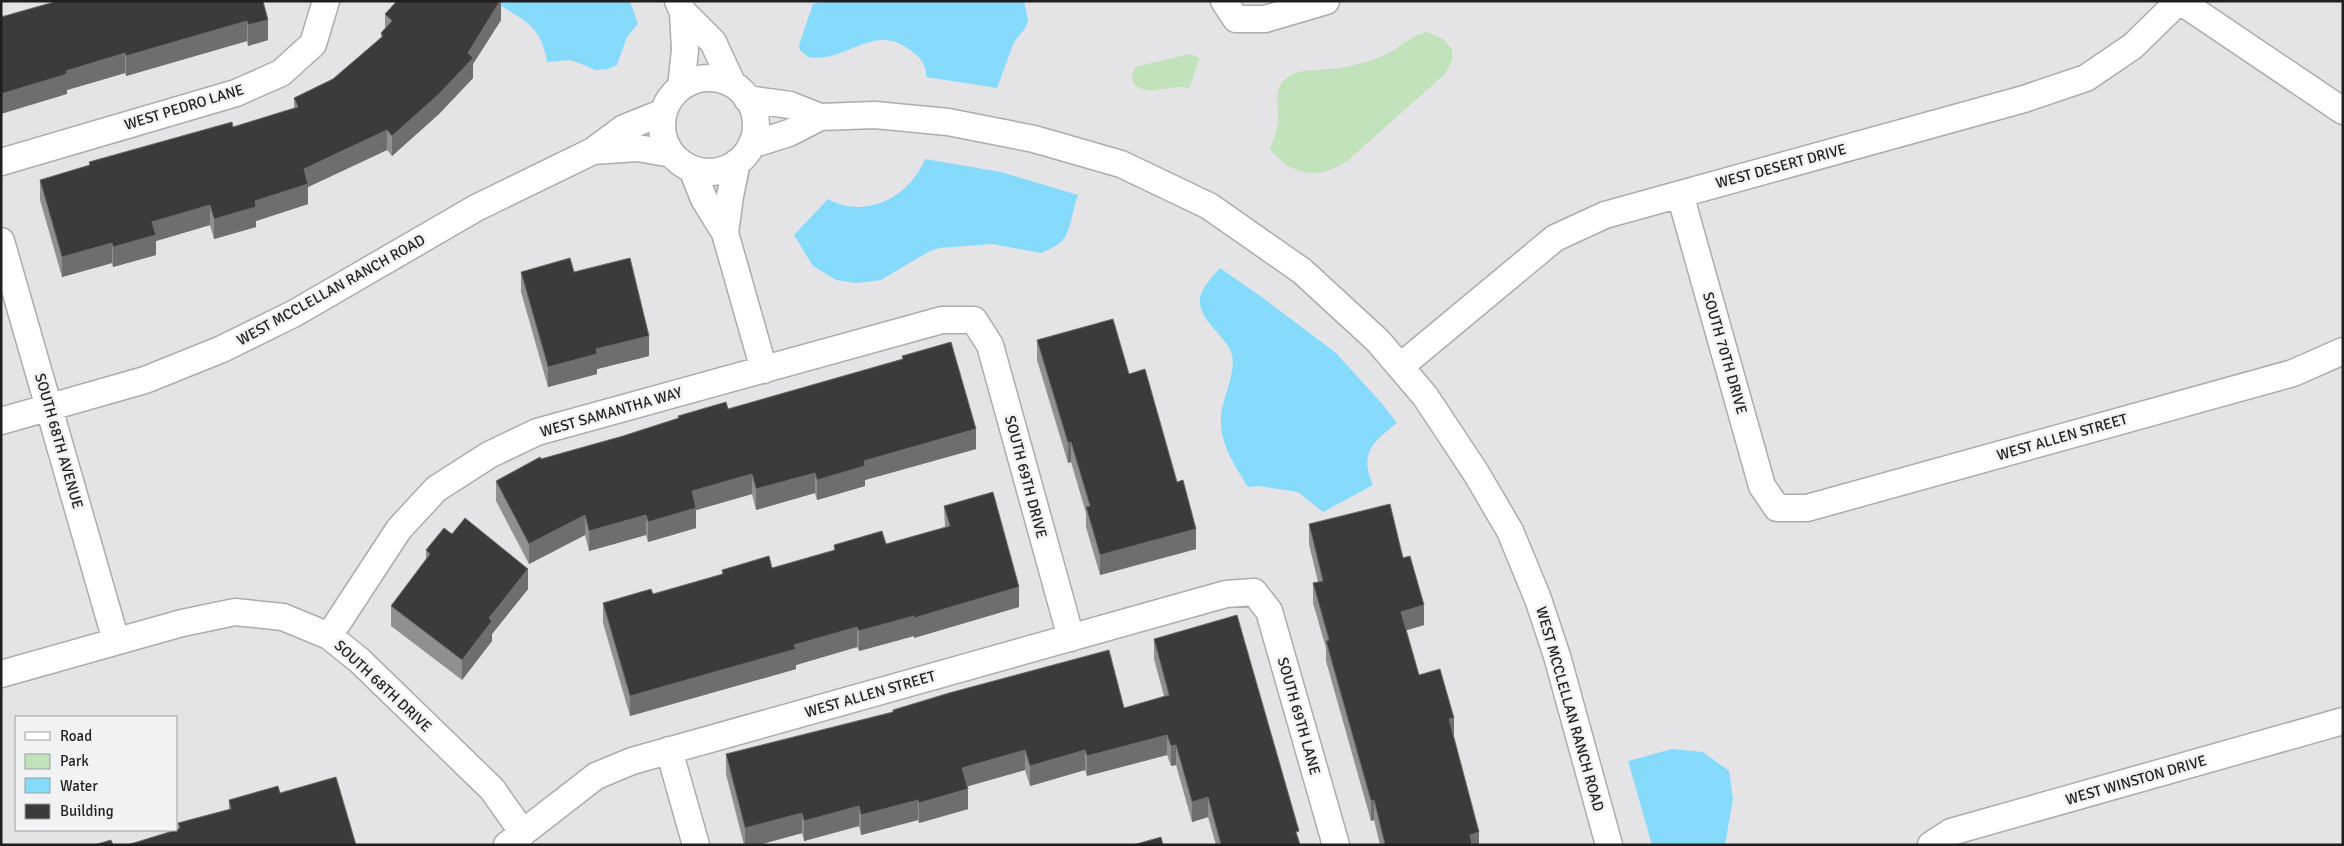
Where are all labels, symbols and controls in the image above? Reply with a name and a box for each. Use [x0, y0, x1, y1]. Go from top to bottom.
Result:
street label: WEST PEDRO LANE [122, 80, 246, 134]
street label: WEST DESERT DRIVE [1714, 140, 1848, 192]
street label: WEST MCCLELLAN RANCH ROAD [234, 231, 428, 349]
street label: SOUTH 70TH DRIVE [1699, 290, 1751, 416]
street label: SOUTH 68TH AVENUE [31, 371, 87, 511]
street label: WEST SAMANTHA WAY [538, 383, 685, 441]
street label: WEST ALLEN STREET [1995, 410, 2130, 464]
street label: SOUTH 69TH DRIVE [1001, 414, 1051, 540]
street label: WEST MCCLELLAN RANCH ROAD [1532, 604, 1608, 814]
street label: SOUTH 68TH DRIVE [331, 636, 435, 736]
street label: SOUTH 69TH LANE [1274, 655, 1324, 777]
street label: WEST ALLEN STREET [803, 667, 938, 721]
legend [15, 716, 178, 831]
text: Road [60, 727, 92, 745]
street label: WEST WINSTON DRIVE [2063, 751, 2209, 809]
text: Park [60, 752, 89, 770]
text: Water [60, 777, 98, 795]
text: Building [60, 802, 114, 820]

